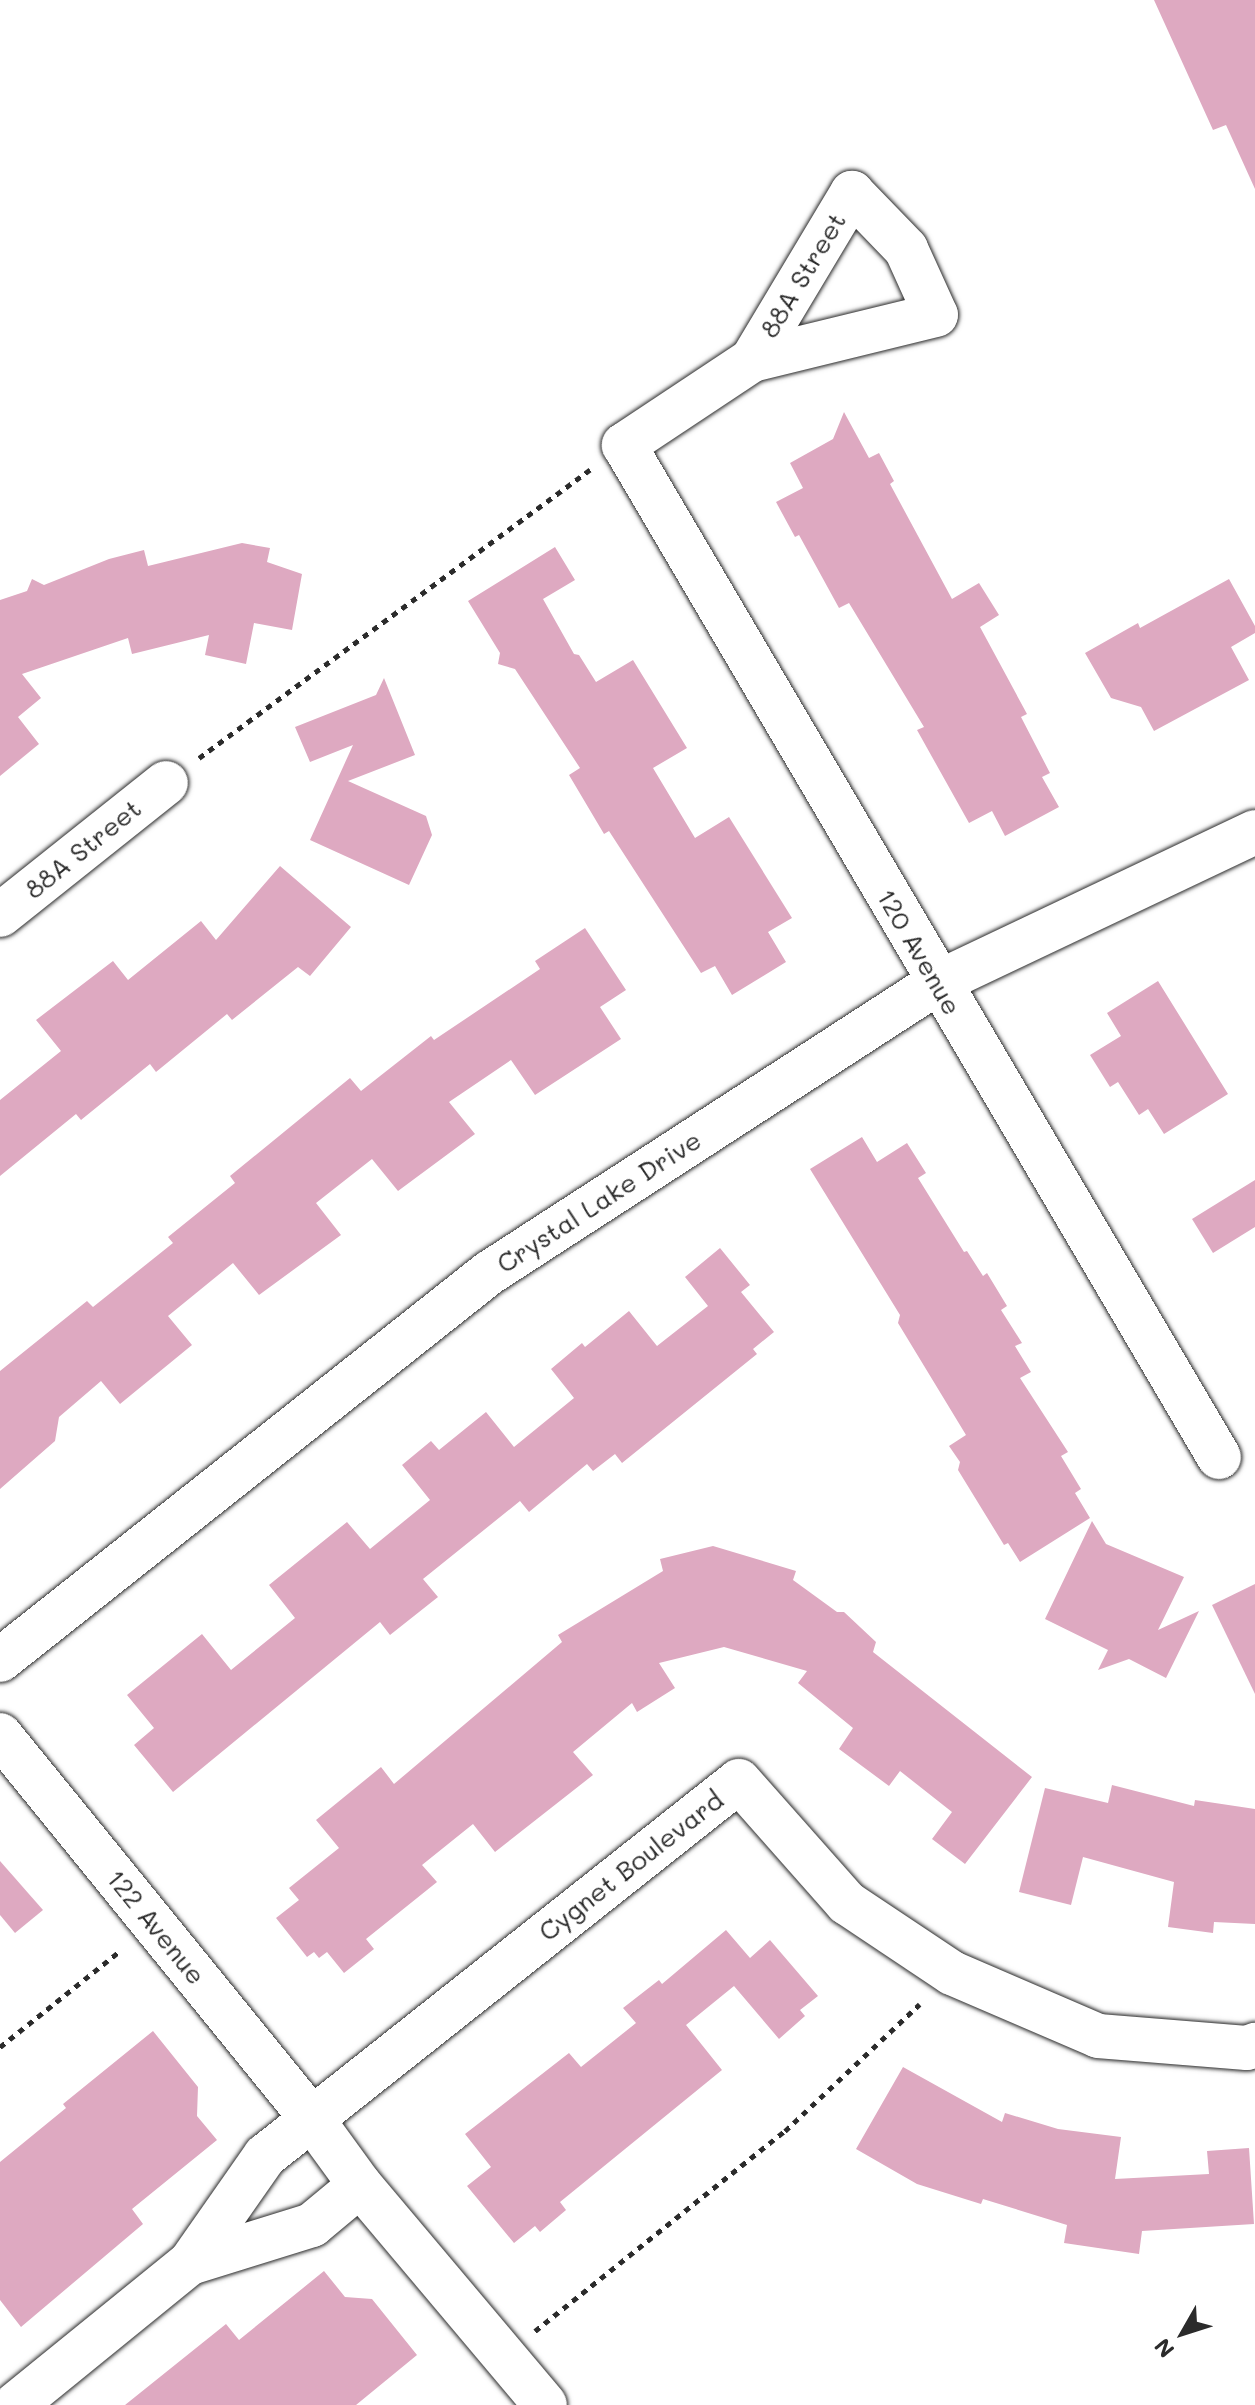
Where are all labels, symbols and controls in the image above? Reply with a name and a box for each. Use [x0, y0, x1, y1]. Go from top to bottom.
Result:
street label: 88A Street [753, 207, 853, 343]
street label: 88A Street [19, 793, 147, 905]
street label: 120 Avenue [870, 883, 968, 1021]
street label: Crystal Lake Drive [491, 1124, 707, 1280]
street label: Cygnet Boulevard [533, 1784, 729, 1948]
street label: 122 Avenue [100, 1863, 212, 1991]
north arrow [1143, 2293, 1223, 2373]
text: N [1147, 2333, 1180, 2364]

